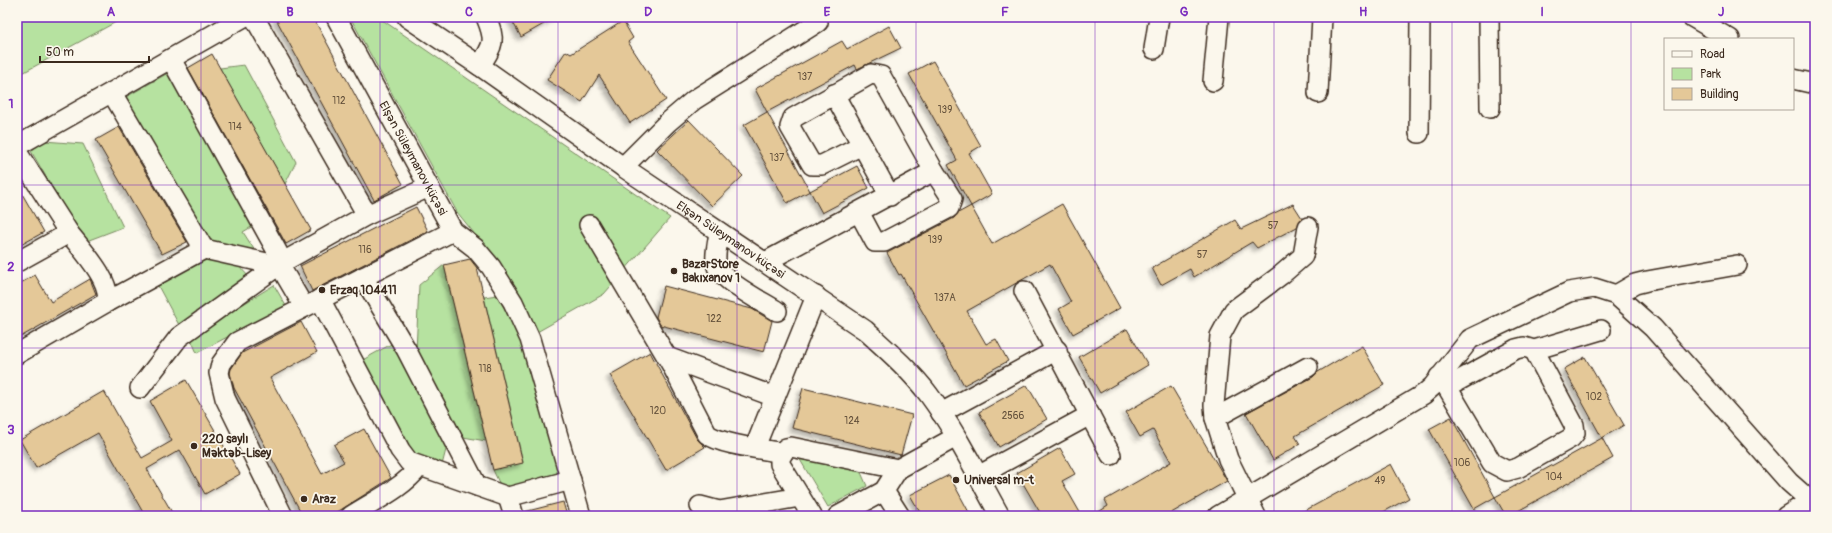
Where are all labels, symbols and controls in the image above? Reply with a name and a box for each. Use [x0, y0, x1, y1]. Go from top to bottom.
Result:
text: A [107, 4, 116, 20]
text: B [286, 4, 294, 20]
text: C [465, 4, 473, 20]
text: D [644, 4, 652, 20]
text: E [824, 4, 831, 20]
text: F [1001, 4, 1009, 20]
text: G [1180, 4, 1189, 20]
text: H [1359, 4, 1367, 20]
text: I [1540, 4, 1544, 20]
text: J [1718, 4, 1724, 20]
scale bar [40, 38, 149, 64]
legend [1664, 38, 1794, 110]
text: 50 m [46, 45, 74, 60]
text: Road [1700, 47, 1725, 62]
text: Park [1700, 67, 1721, 82]
house number: 137 [798, 71, 813, 83]
text: Building [1700, 87, 1739, 102]
house number: 112 [332, 95, 346, 107]
text: 1 [8, 96, 14, 112]
street label: Elşən Süleymanov küçəsi [376, 99, 450, 218]
house number: 139 [938, 104, 952, 116]
house number: 114 [228, 121, 242, 133]
house number: 137 [770, 152, 785, 164]
street label: Elşən Süleymanov küçəsi [674, 198, 788, 282]
house number: 57 [1268, 220, 1279, 232]
house number: 139 [928, 234, 942, 246]
house number: 116 [358, 244, 372, 256]
house number: 57 [1197, 249, 1208, 261]
place label: BazarStore Bakıxanov 1 [682, 257, 740, 286]
text: 2 [7, 259, 15, 275]
marker: BazarStore Bakıxanov 1 [669, 266, 679, 276]
place label: Erzaq 104411 [330, 283, 397, 298]
marker: Erzaq 104411 [317, 285, 327, 295]
house number: 137A [934, 292, 956, 304]
house number: 122 [706, 313, 722, 325]
house number: 118 [479, 363, 491, 375]
house number: 102 [1586, 391, 1603, 403]
house number: 120 [650, 405, 666, 417]
house number: 2566 [1002, 410, 1025, 422]
house number: 124 [844, 415, 860, 427]
text: 3 [7, 422, 15, 438]
place label: 220 saylı Məktəb-Lisey [202, 432, 272, 461]
marker: 220 saylı Məktəb-Lisey [189, 441, 199, 451]
house number: 106 [1454, 457, 1470, 469]
house number: 104 [1546, 471, 1562, 483]
place label: Universal m-t [964, 473, 1035, 488]
marker: Universal m-t [951, 475, 961, 485]
house number: 49 [1375, 475, 1385, 487]
place label: Araz [312, 492, 337, 507]
marker: Araz [299, 494, 309, 504]

